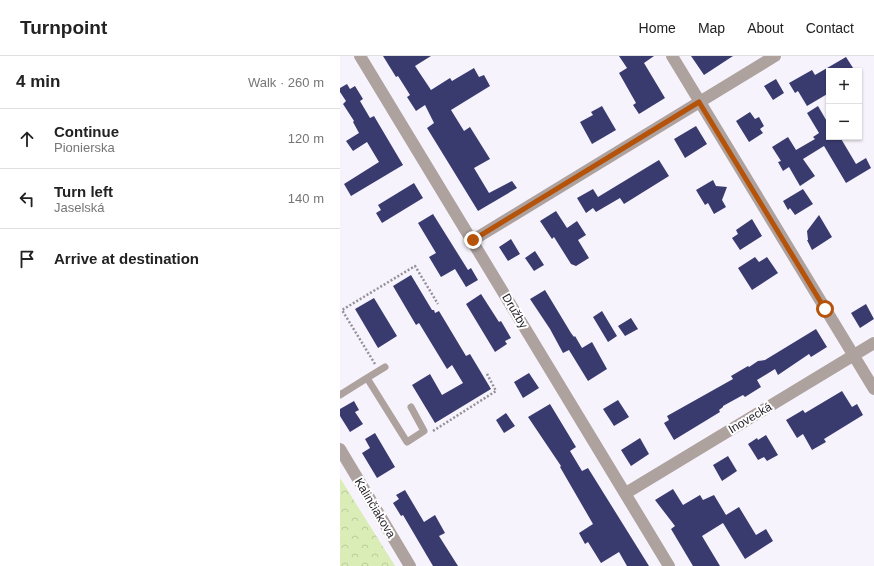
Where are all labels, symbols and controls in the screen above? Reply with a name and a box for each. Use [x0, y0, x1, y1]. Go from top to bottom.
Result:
text: Turnpoint [20, 17, 107, 38]
text: Home [639, 20, 676, 36]
text: Map [698, 20, 725, 36]
text: About [747, 20, 784, 36]
text: Contact [806, 20, 854, 36]
map controls [826, 68, 862, 140]
button: + [826, 68, 862, 104]
text: 4 min [16, 72, 60, 91]
text: Walk · 260 m [248, 75, 324, 90]
button: − [826, 104, 862, 140]
text: Continue [54, 123, 119, 140]
icon: ahead [16, 128, 38, 150]
text: 120 m [288, 131, 324, 146]
text: Pionierska [54, 140, 115, 155]
text: Turn left [54, 183, 113, 200]
icon: left [16, 188, 38, 210]
text: 140 m [288, 191, 324, 206]
text: Jaselská [54, 200, 105, 215]
route end [464, 231, 482, 249]
icon: arrive [16, 248, 38, 270]
text: Arrive at destination [54, 250, 199, 267]
street label: Družby [499, 291, 531, 331]
route start [816, 300, 834, 318]
street label: Inovecká [726, 399, 774, 436]
street label: Kalinčiakova [352, 476, 399, 541]

